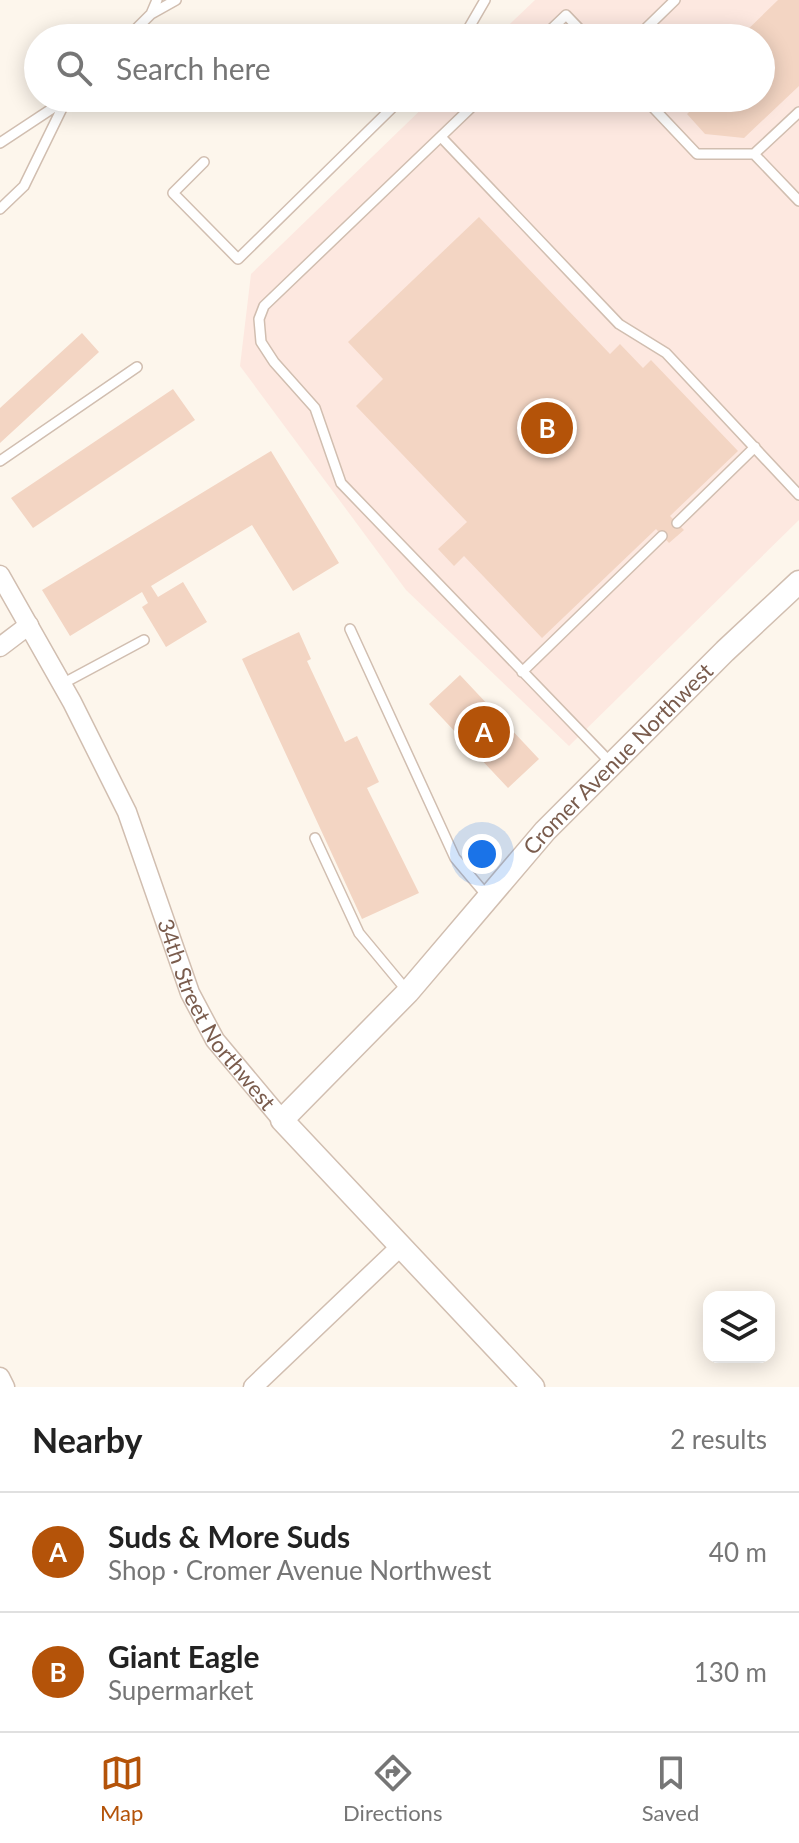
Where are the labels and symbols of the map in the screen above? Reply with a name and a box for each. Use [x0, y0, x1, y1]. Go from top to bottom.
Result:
pin: B [521, 398, 573, 458]
street label: Cromer Avenue Northwest [517, 657, 718, 860]
pin: A [458, 702, 510, 762]
your location [462, 834, 502, 874]
street label: 34th Street Northwest [152, 915, 282, 1115]

